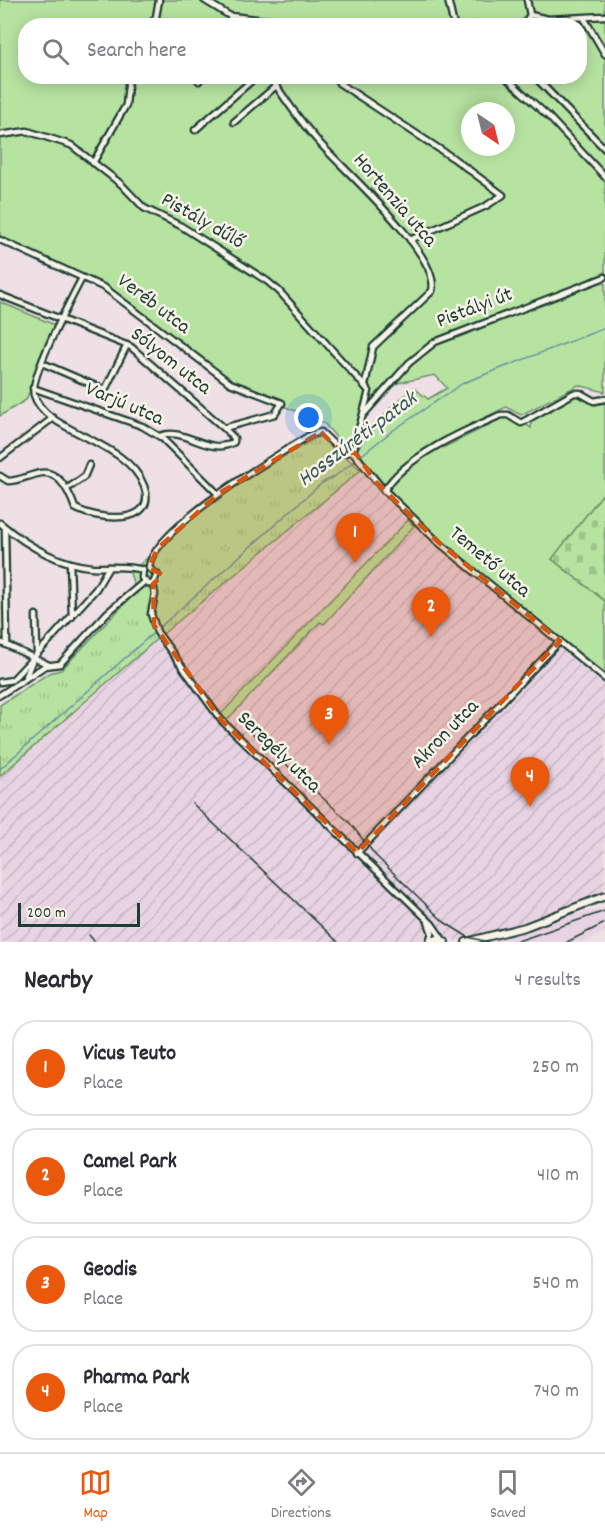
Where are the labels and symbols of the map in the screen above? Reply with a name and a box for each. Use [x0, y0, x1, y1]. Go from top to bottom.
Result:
north arrow [461, 102, 515, 156]
street label: Hortenzia utca [345, 147, 444, 256]
street label: Pistály dűlő [155, 186, 250, 258]
street label: Veréb utca [110, 267, 197, 343]
street label: Pistályi út [433, 281, 518, 337]
street label: Sólyom utca [123, 321, 218, 404]
street label: Varjú utca [80, 375, 169, 435]
water label: Hosszúréti-patak [292, 384, 426, 495]
your location [294, 403, 323, 432]
pin: 1 [336, 514, 374, 563]
street label: Temető utca [442, 520, 537, 607]
pin: 2 [412, 588, 450, 637]
street label: Akron utca [405, 693, 488, 777]
pin: 3 [310, 696, 348, 745]
street label: Seregély utca [229, 705, 328, 802]
pin: 4 [510, 758, 550, 807]
scale bar [18, 900, 140, 928]

